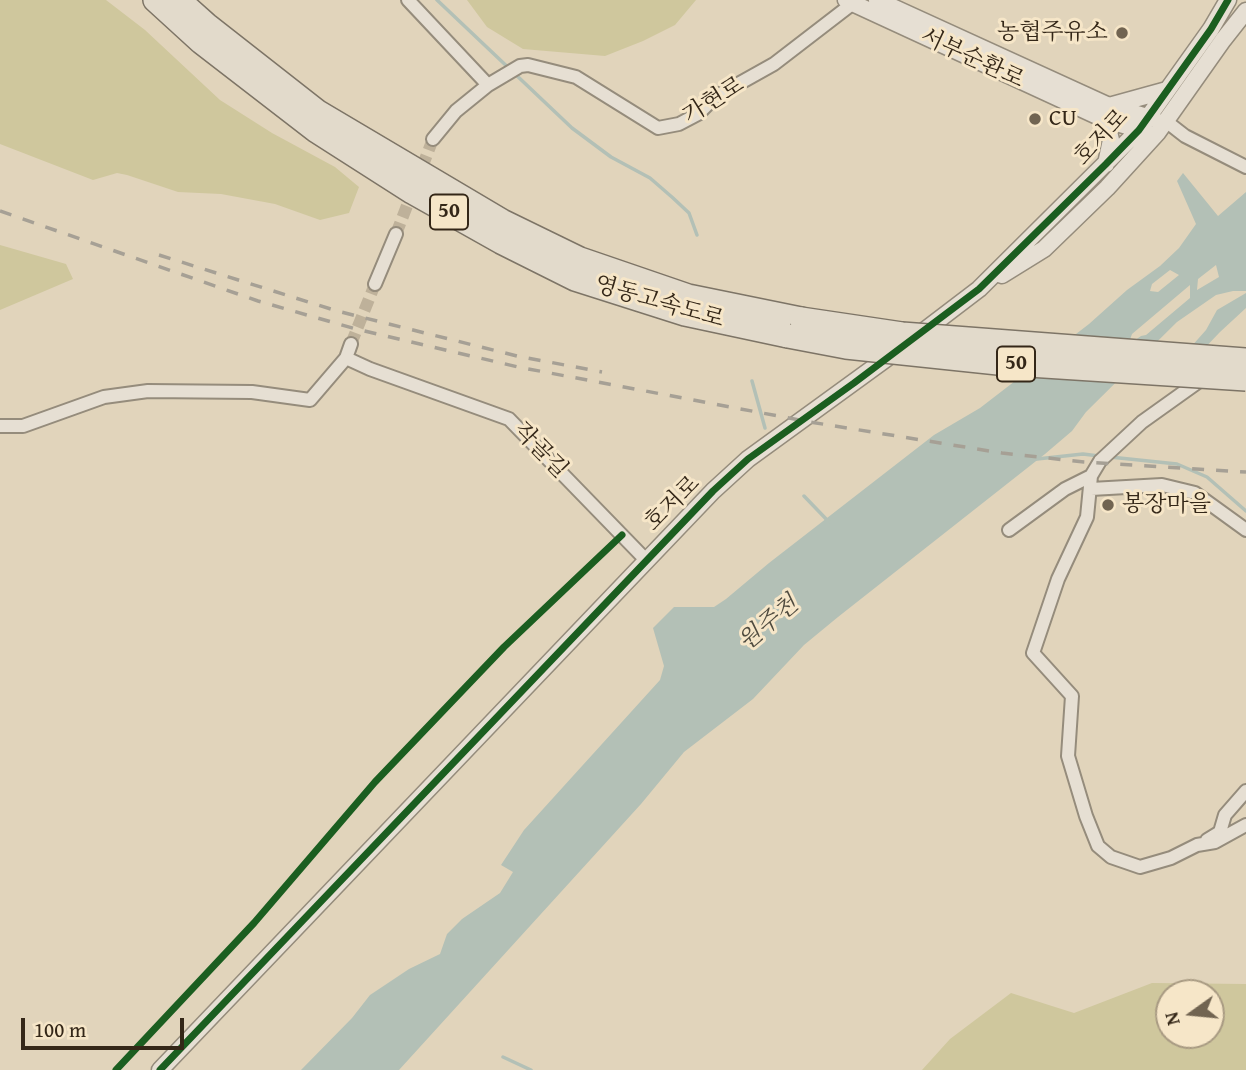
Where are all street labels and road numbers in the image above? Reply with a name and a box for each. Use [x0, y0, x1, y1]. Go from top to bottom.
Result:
street label: 서부순환로 [916, 23, 1028, 95]
street label: 가현로 [678, 72, 750, 130]
street label: 호저로 [1069, 104, 1135, 172]
road number: 50 [430, 194, 468, 230]
street label: 영동고속도로 [591, 271, 727, 335]
road number: 50 [997, 346, 1035, 382]
street label: 작골길 [507, 417, 573, 485]
street label: 호저로 [640, 471, 706, 537]

